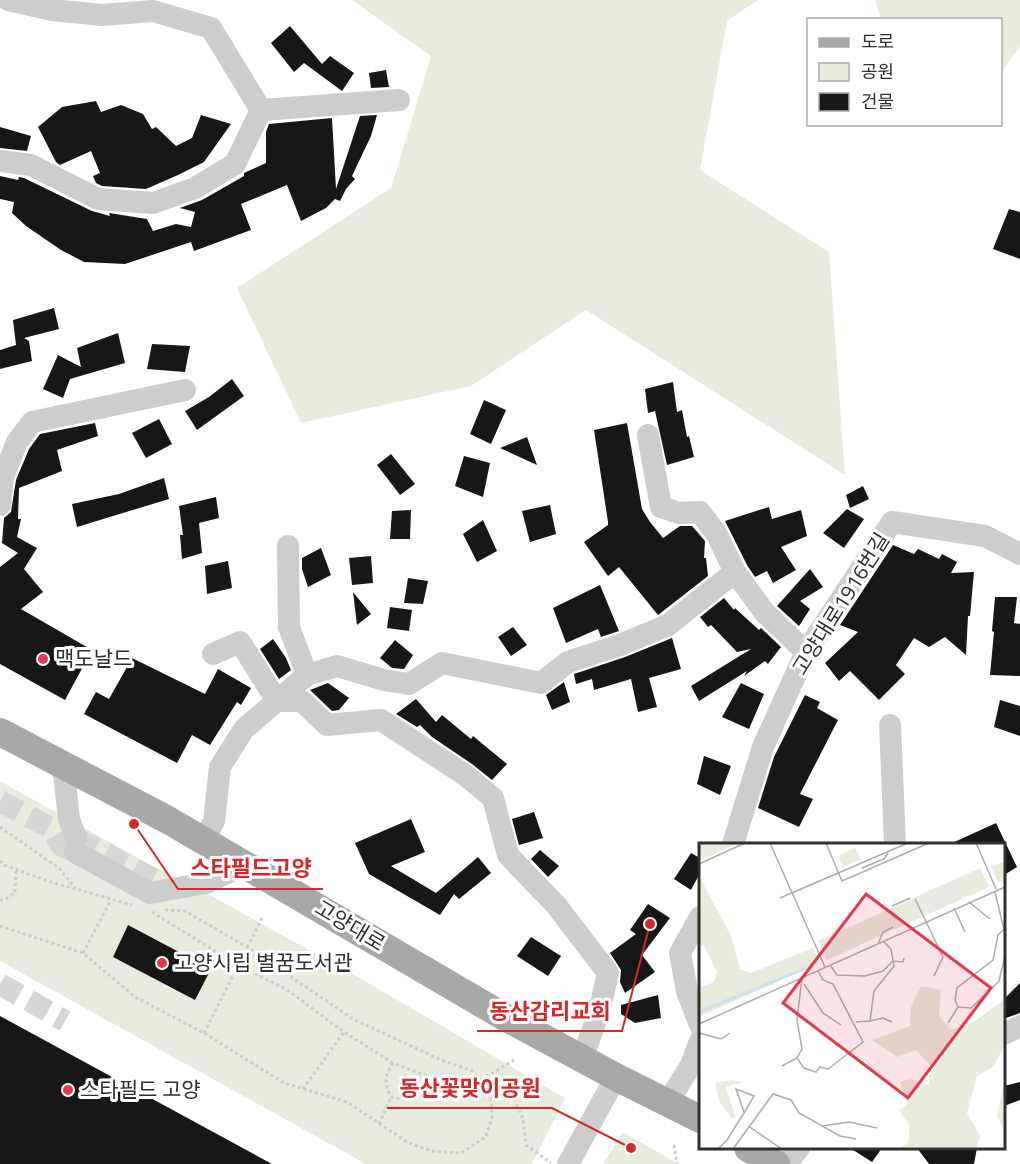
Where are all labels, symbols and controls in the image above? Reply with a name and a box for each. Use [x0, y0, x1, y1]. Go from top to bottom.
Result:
legend [807, 18, 1002, 126]
text: 도로 [861, 28, 894, 55]
text: 공원 [861, 58, 894, 85]
text: 건물 [861, 88, 894, 115]
street label: 고양대로1916번길 [783, 526, 897, 681]
place label: 맥도날드 [55, 642, 132, 674]
marker: 맥도날드 [36, 652, 50, 666]
inset map [699, 843, 1005, 1149]
callout: 스타필드고양 [178, 849, 323, 889]
text: 스타필드고양 [190, 851, 312, 885]
street label: 고양대로 [309, 892, 392, 959]
place label: 고양시립 별꿈도서관 [174, 946, 353, 978]
marker: 고양시립 별꿈도서관 [155, 956, 169, 970]
callout: 동산감리교회 [477, 991, 622, 1031]
text: 동산감리교회 [489, 994, 611, 1028]
callout: 동산꽃맞이공원 [387, 1068, 552, 1108]
text: 동산꽃맞이공원 [399, 1071, 541, 1105]
place label: 스타필드 고양 [80, 1073, 201, 1105]
marker: 스타필드 고양 [61, 1083, 75, 1097]

